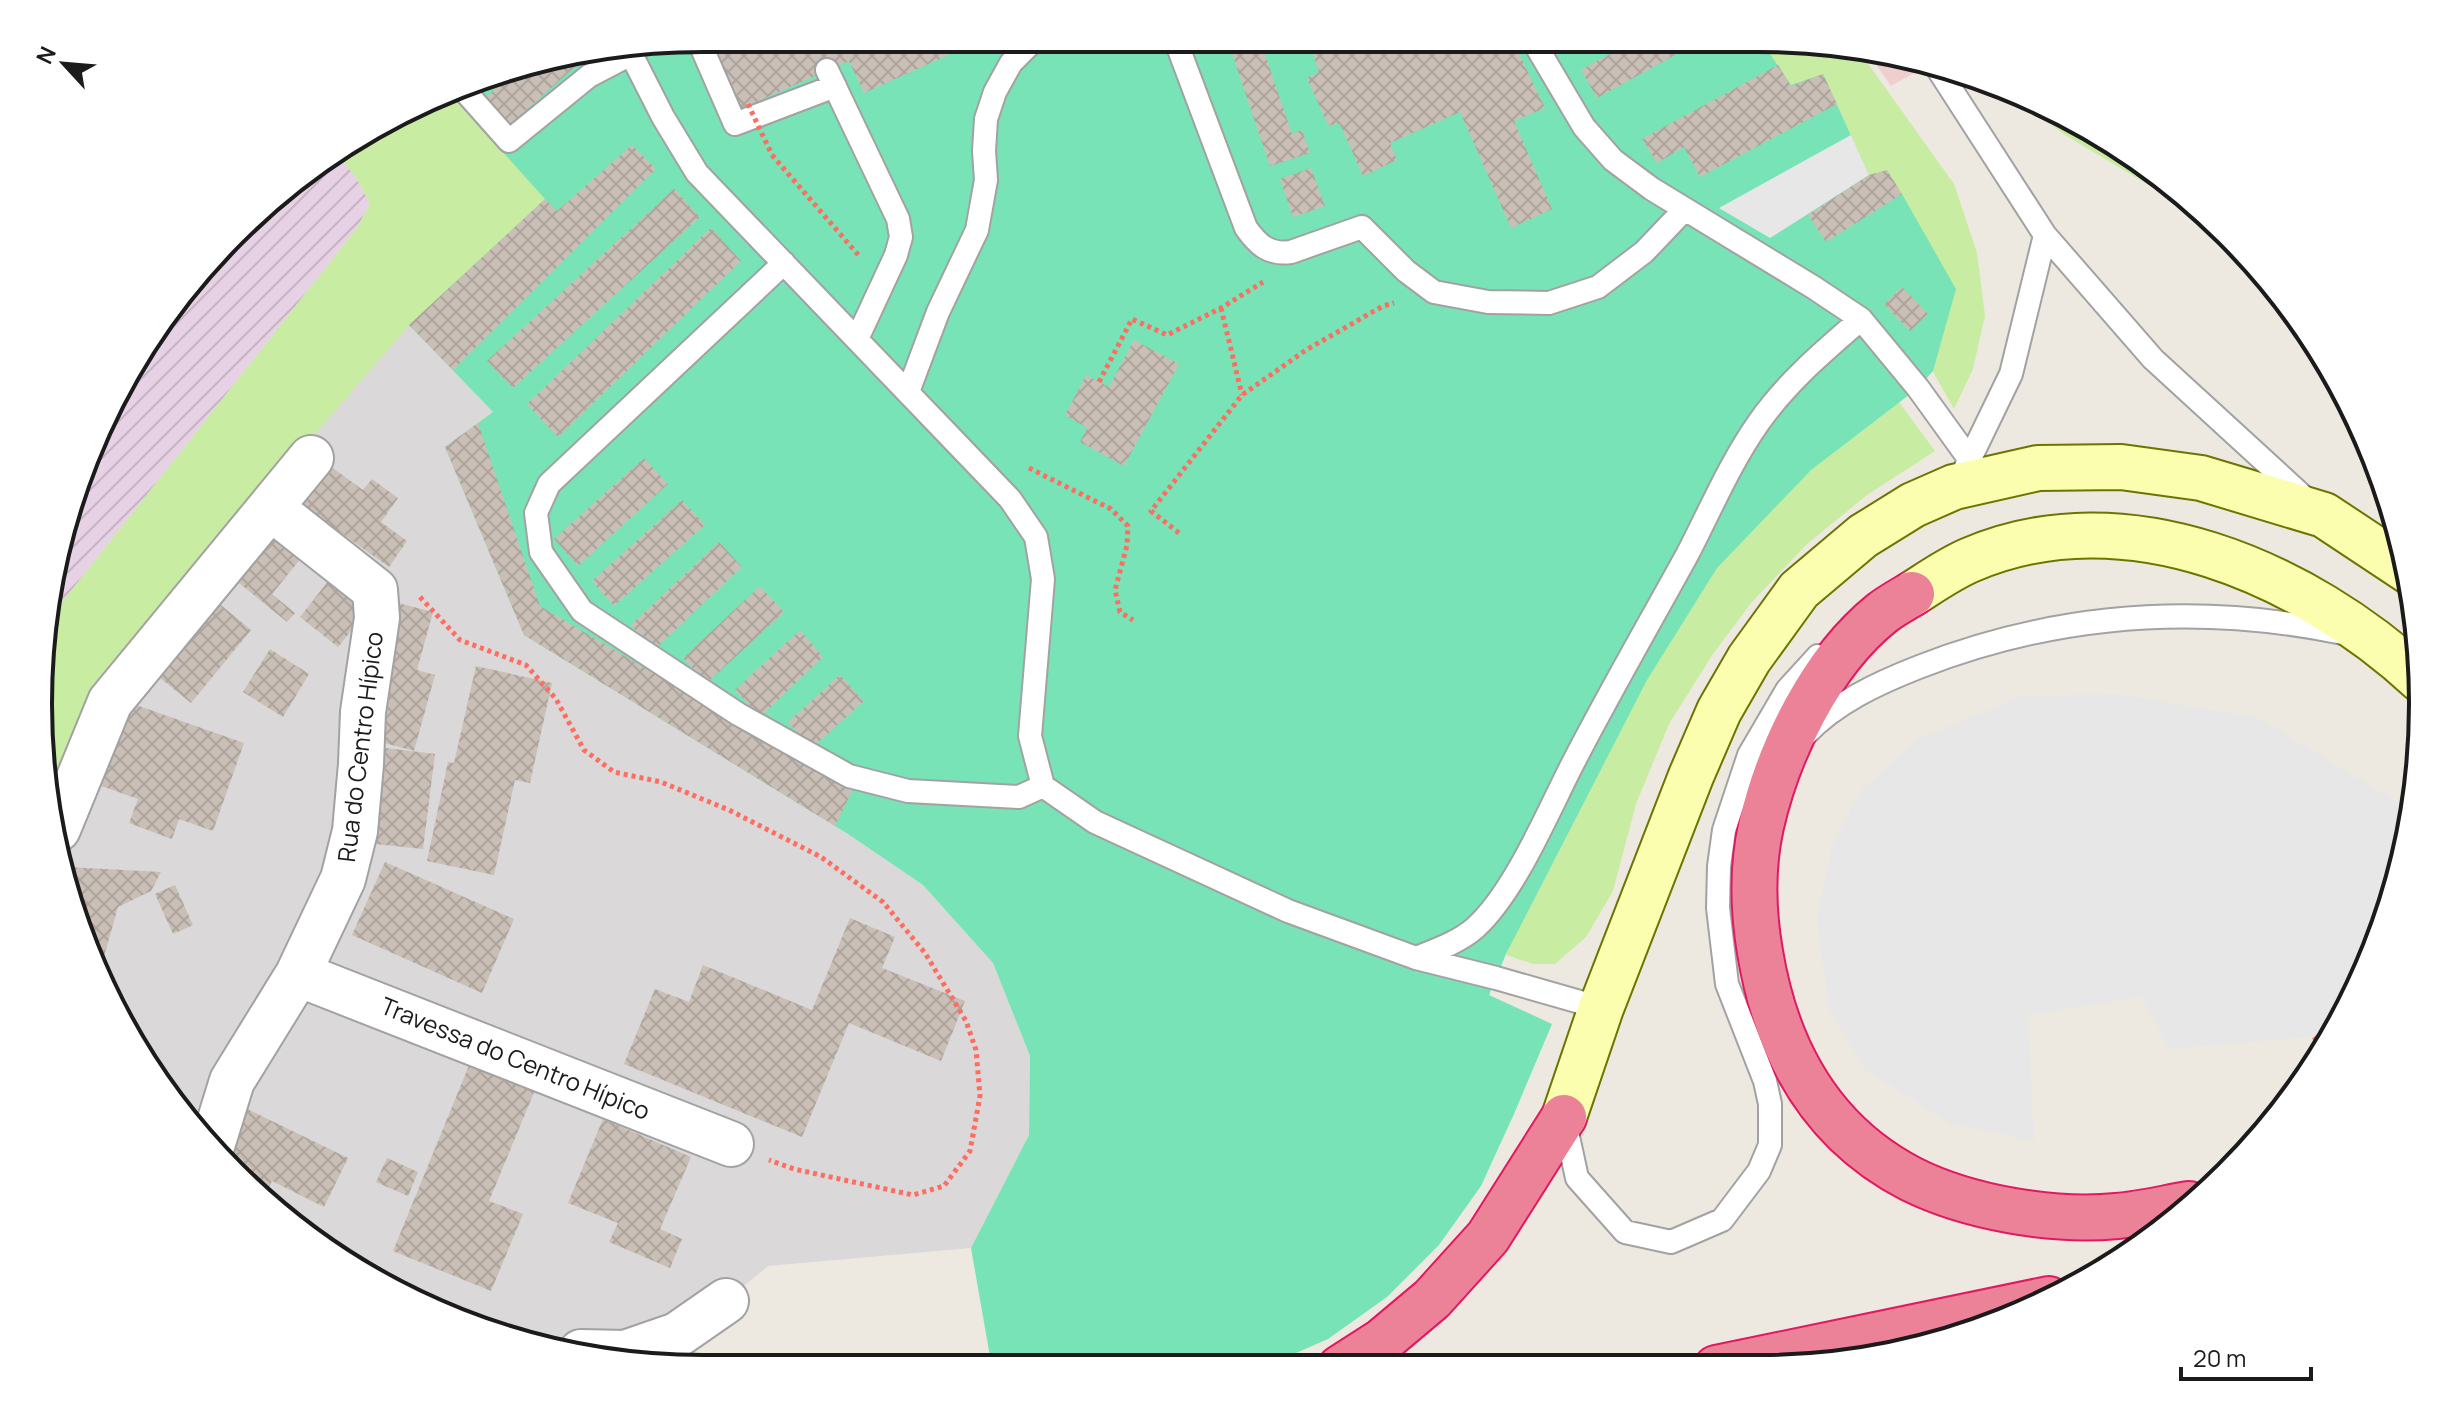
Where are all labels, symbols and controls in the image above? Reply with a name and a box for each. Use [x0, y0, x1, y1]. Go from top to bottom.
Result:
north arrow [24, 24, 104, 104]
text: N [29, 42, 63, 69]
street label: Rua do Centro Hípico [329, 630, 390, 864]
street label: Travessa do Centro Hípico [376, 988, 655, 1127]
scale bar [2181, 1331, 2311, 1381]
text: 20 m [2193, 1341, 2246, 1374]

